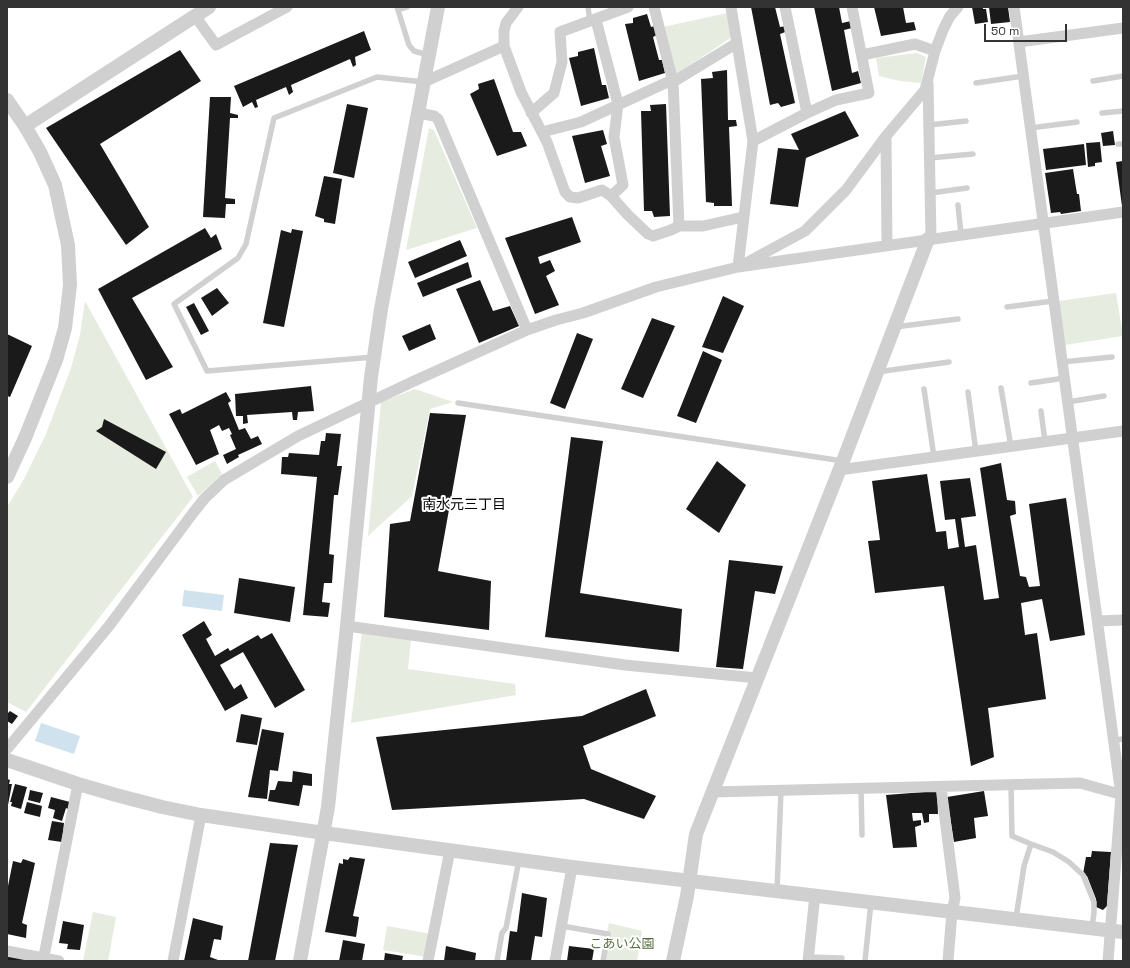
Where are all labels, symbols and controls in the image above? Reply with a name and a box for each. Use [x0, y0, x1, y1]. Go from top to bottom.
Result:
scale bar [986, 16, 1069, 42]
text: 50 m [991, 23, 1019, 39]
district label: 南水元三丁目 [422, 497, 506, 513]
park label: こあい公園 [590, 936, 654, 952]

